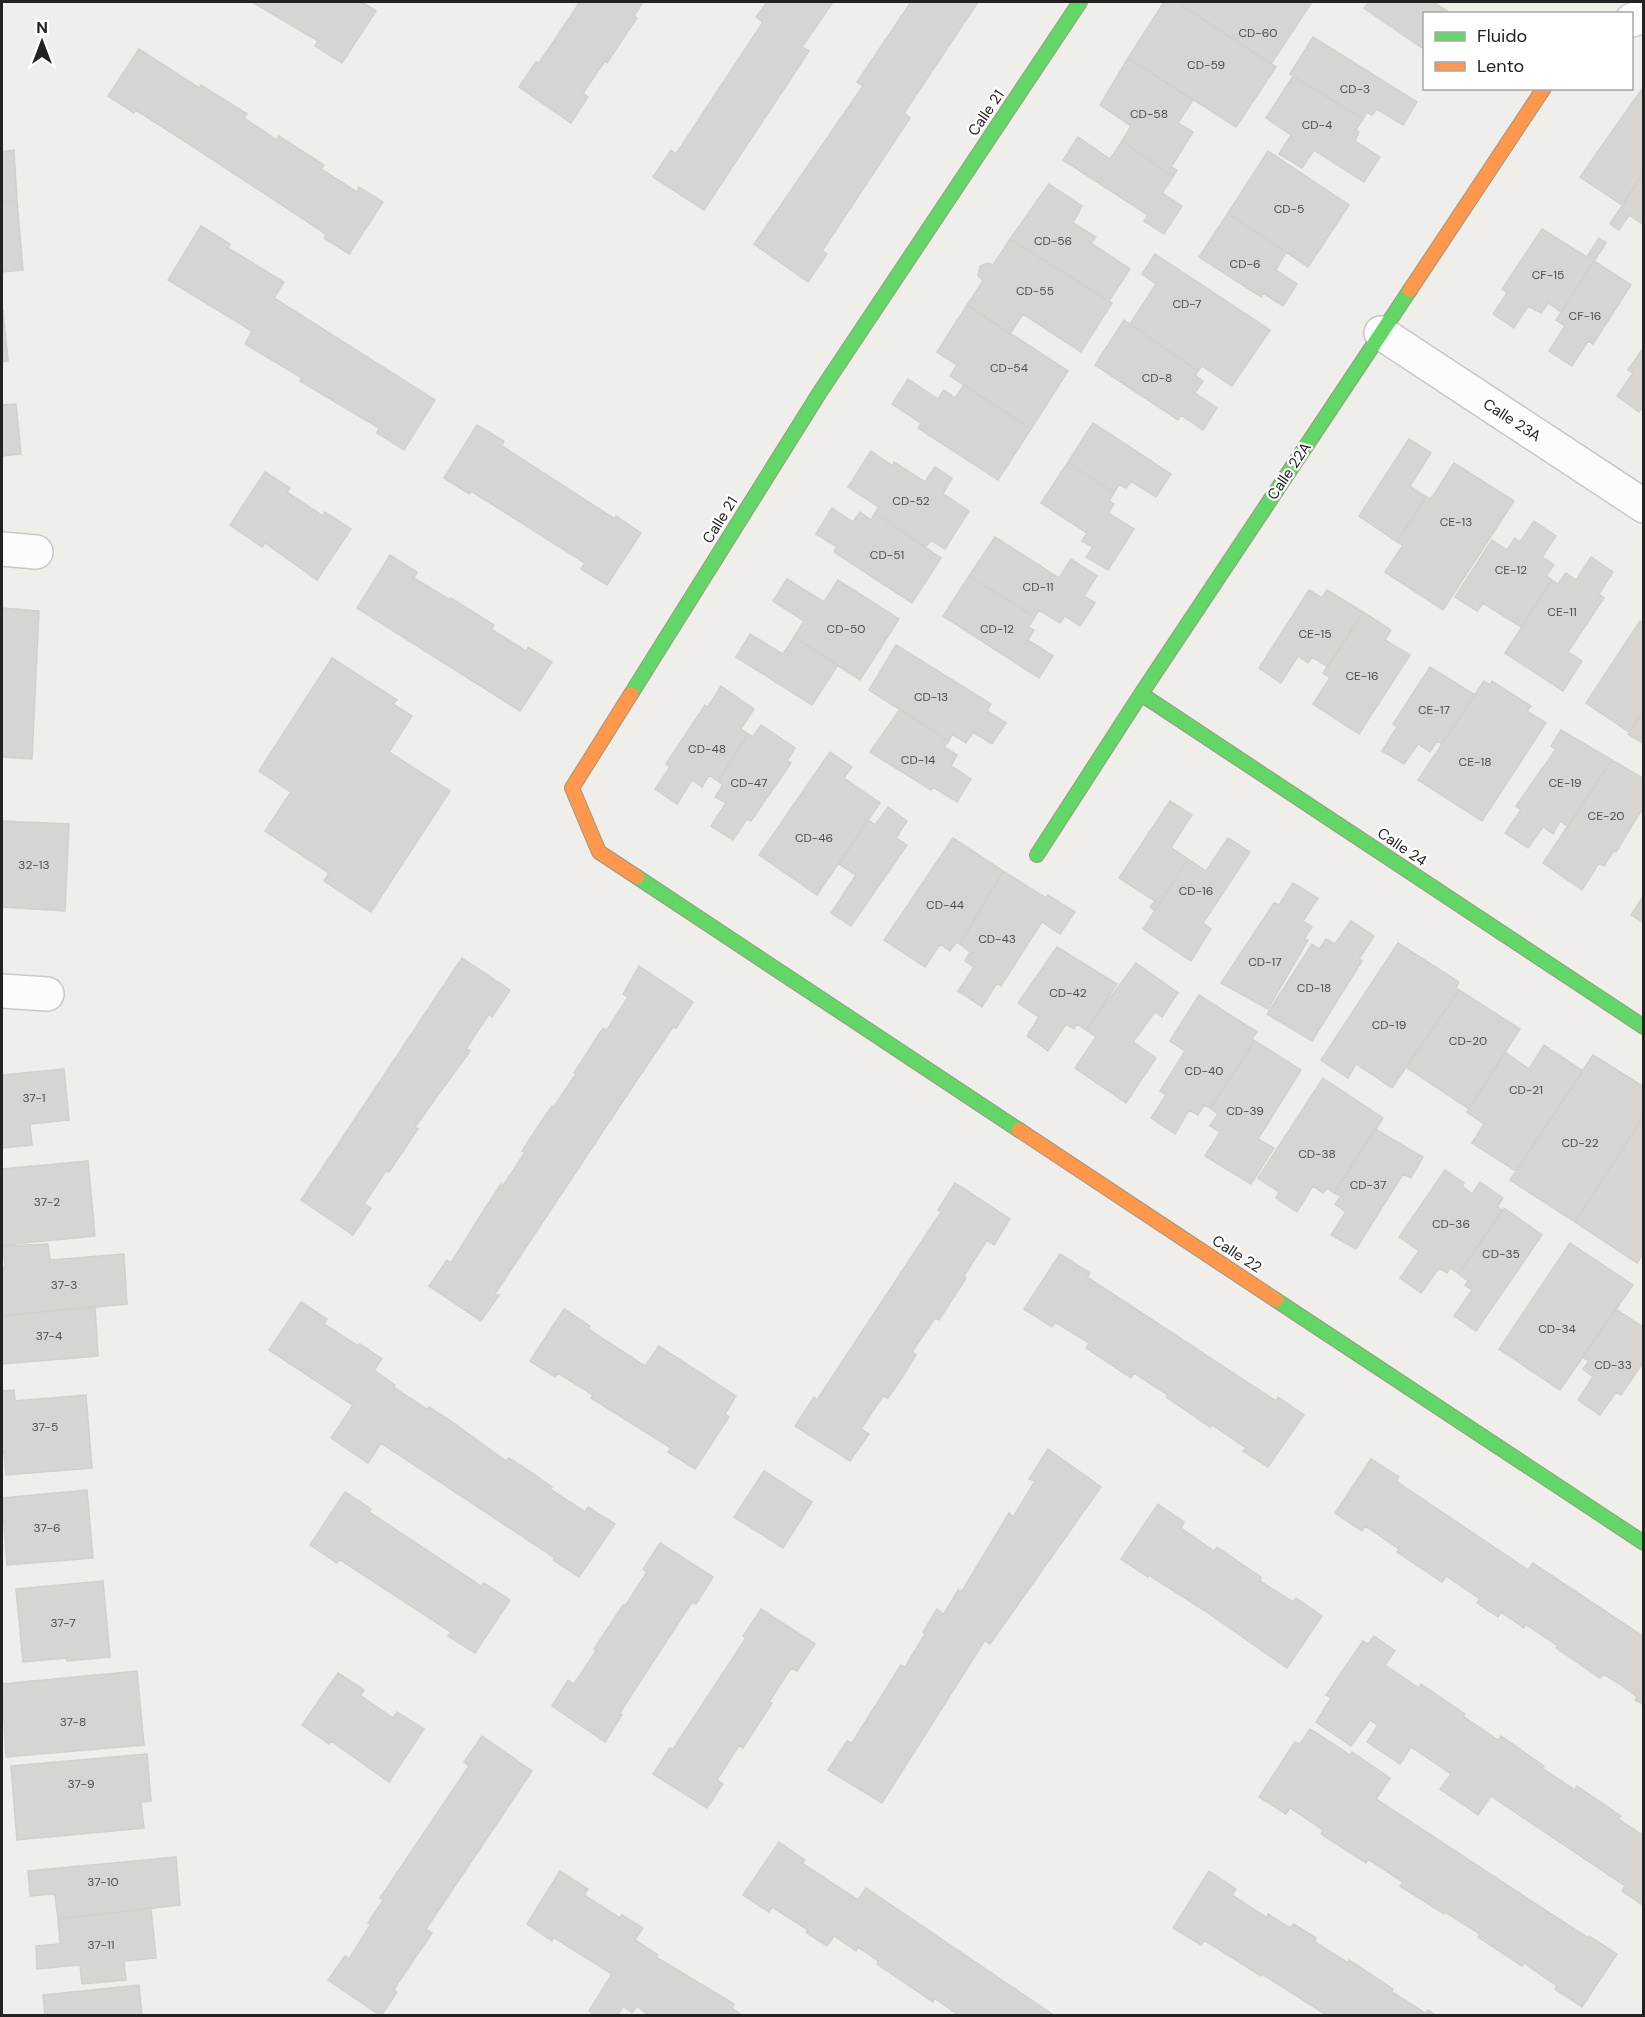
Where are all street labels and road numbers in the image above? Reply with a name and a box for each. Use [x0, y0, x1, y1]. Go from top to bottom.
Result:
street label: Calle 21 [963, 86, 1009, 140]
street label: Calle 23A [1479, 394, 1545, 446]
street label: Calle 22A [1262, 438, 1316, 504]
street label: Calle 21 [698, 493, 742, 547]
street label: Calle 24 [1373, 823, 1431, 871]
street label: Calle 22 [1208, 1231, 1266, 1277]

